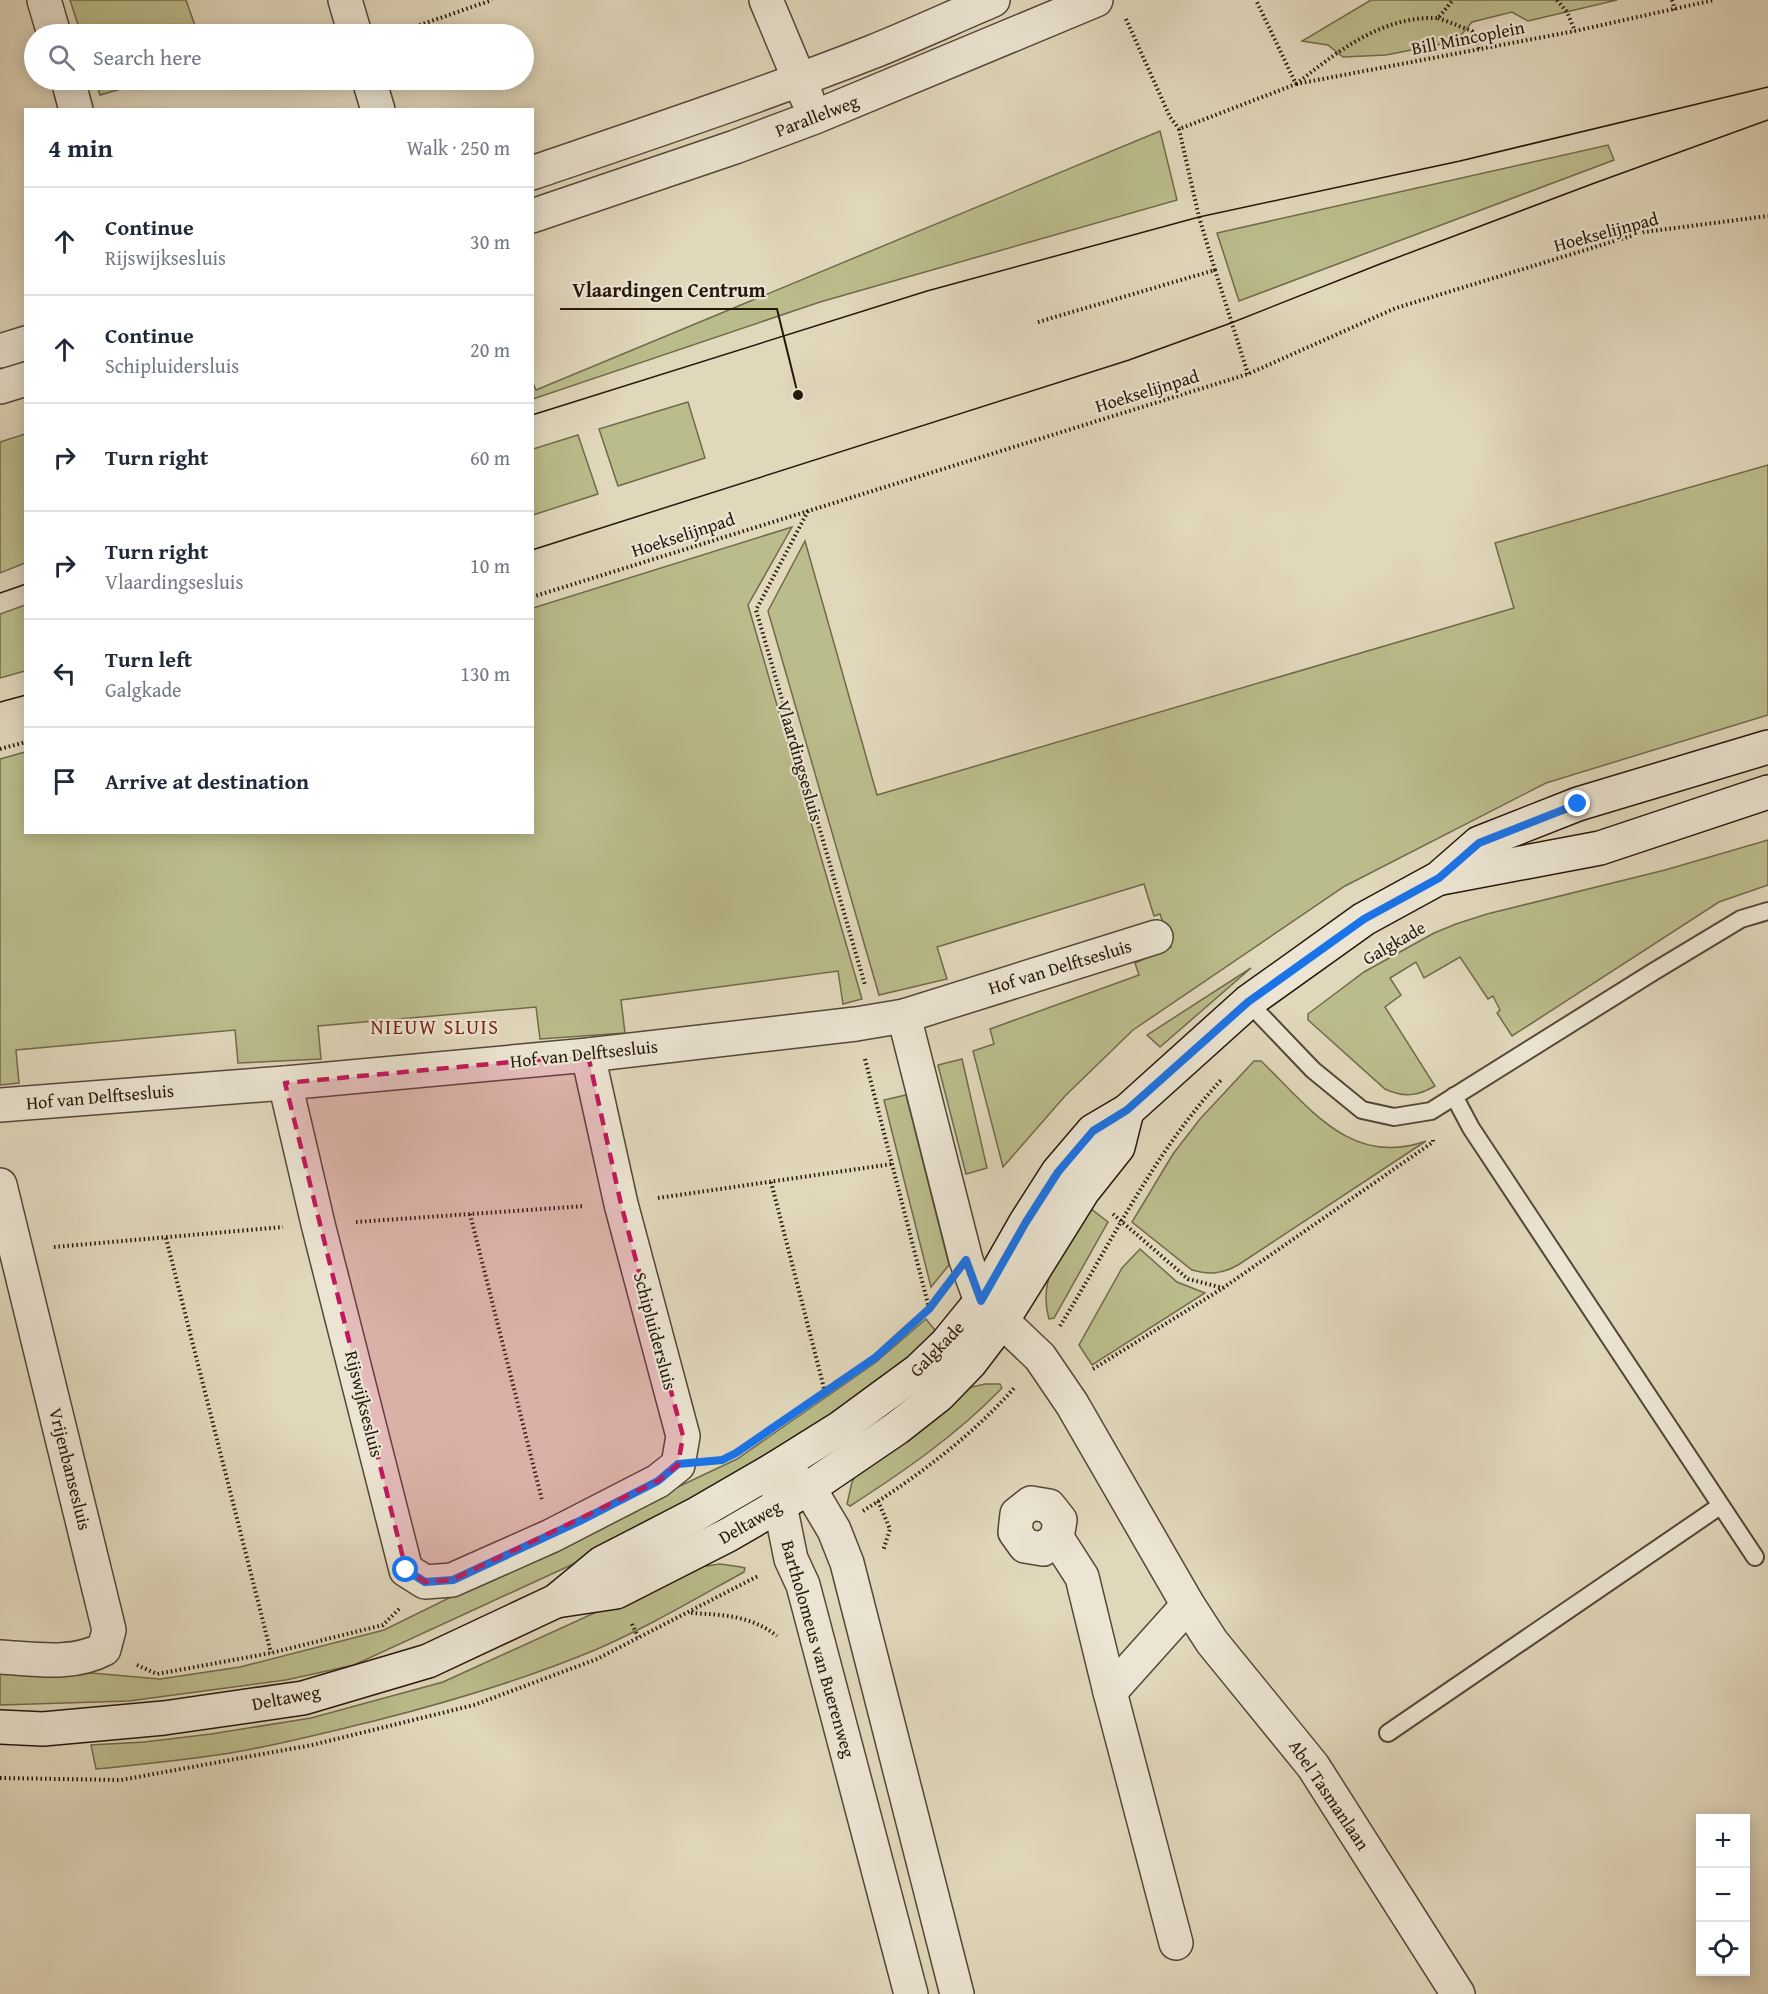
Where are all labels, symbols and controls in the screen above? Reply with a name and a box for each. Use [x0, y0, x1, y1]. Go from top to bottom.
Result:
street label: Bill Mincoplein [1409, 13, 1527, 62]
search box [24, 24, 534, 90]
icon: search [45, 41, 78, 74]
text: Search here [93, 41, 202, 73]
street label: Parallelweg [771, 87, 862, 144]
text: 4 min [48, 128, 113, 167]
text: Walk · 250 m [407, 133, 510, 162]
street label: Hoekselijnpad [1551, 205, 1662, 258]
text: Continue [105, 211, 194, 243]
icon: ahead [48, 225, 81, 258]
text: 30 m [470, 227, 510, 256]
text: Rijswijksesluis [105, 243, 226, 272]
callout: Vlaardingen Centrum [560, 271, 777, 309]
text: Vlaardingen Centrum [572, 275, 766, 304]
text: Continue [105, 319, 194, 351]
icon: ahead [48, 333, 81, 366]
text: 20 m [470, 335, 510, 364]
text: Schipluidersluis [105, 351, 239, 380]
street label: Hoekselijnpad [1092, 362, 1202, 419]
icon: right [48, 441, 81, 474]
text: Turn right [105, 441, 208, 473]
text: 60 m [470, 443, 510, 472]
street label: Hoekselijnpad [628, 505, 738, 564]
text: Turn right [105, 535, 208, 567]
icon: right [48, 549, 81, 582]
text: 10 m [470, 551, 510, 580]
text: Vlaardingsesluis [105, 567, 243, 596]
text: Turn left [105, 643, 192, 675]
icon: left [48, 657, 81, 690]
text: 130 m [460, 659, 510, 688]
text: Galgkade [105, 675, 181, 704]
street label: Vlaardingsesluis [770, 697, 831, 824]
icon: arrive [48, 765, 81, 798]
text: Arrive at destination [105, 765, 309, 797]
route end [1564, 790, 1590, 816]
street label: Galgkade [1357, 914, 1430, 971]
street label: Hof van Delftsesluis [985, 932, 1135, 1001]
district label: NIEUW SLUIS [370, 1012, 500, 1041]
street label: Hof van Delftsesluis [509, 1032, 659, 1075]
street label: Hof van Delftsesluis [25, 1077, 175, 1116]
street label: Schipluidersluis [627, 1269, 684, 1393]
street label: Galgkade [903, 1315, 970, 1383]
street label: Rijswijksesluis [338, 1348, 391, 1460]
street label: Vrijenbansesluis [42, 1405, 99, 1533]
street label: Deltaweg [713, 1493, 786, 1550]
street label: Bartholomeus van Buerenweg [774, 1537, 862, 1761]
route start [392, 1556, 418, 1582]
street label: Deltaweg [250, 1678, 322, 1717]
street label: Abel Tasmanlaan [1282, 1734, 1376, 1855]
map controls [1696, 1814, 1750, 1976]
button: + [1696, 1814, 1750, 1868]
button: − [1696, 1868, 1750, 1922]
button: locate [1696, 1922, 1750, 1976]

